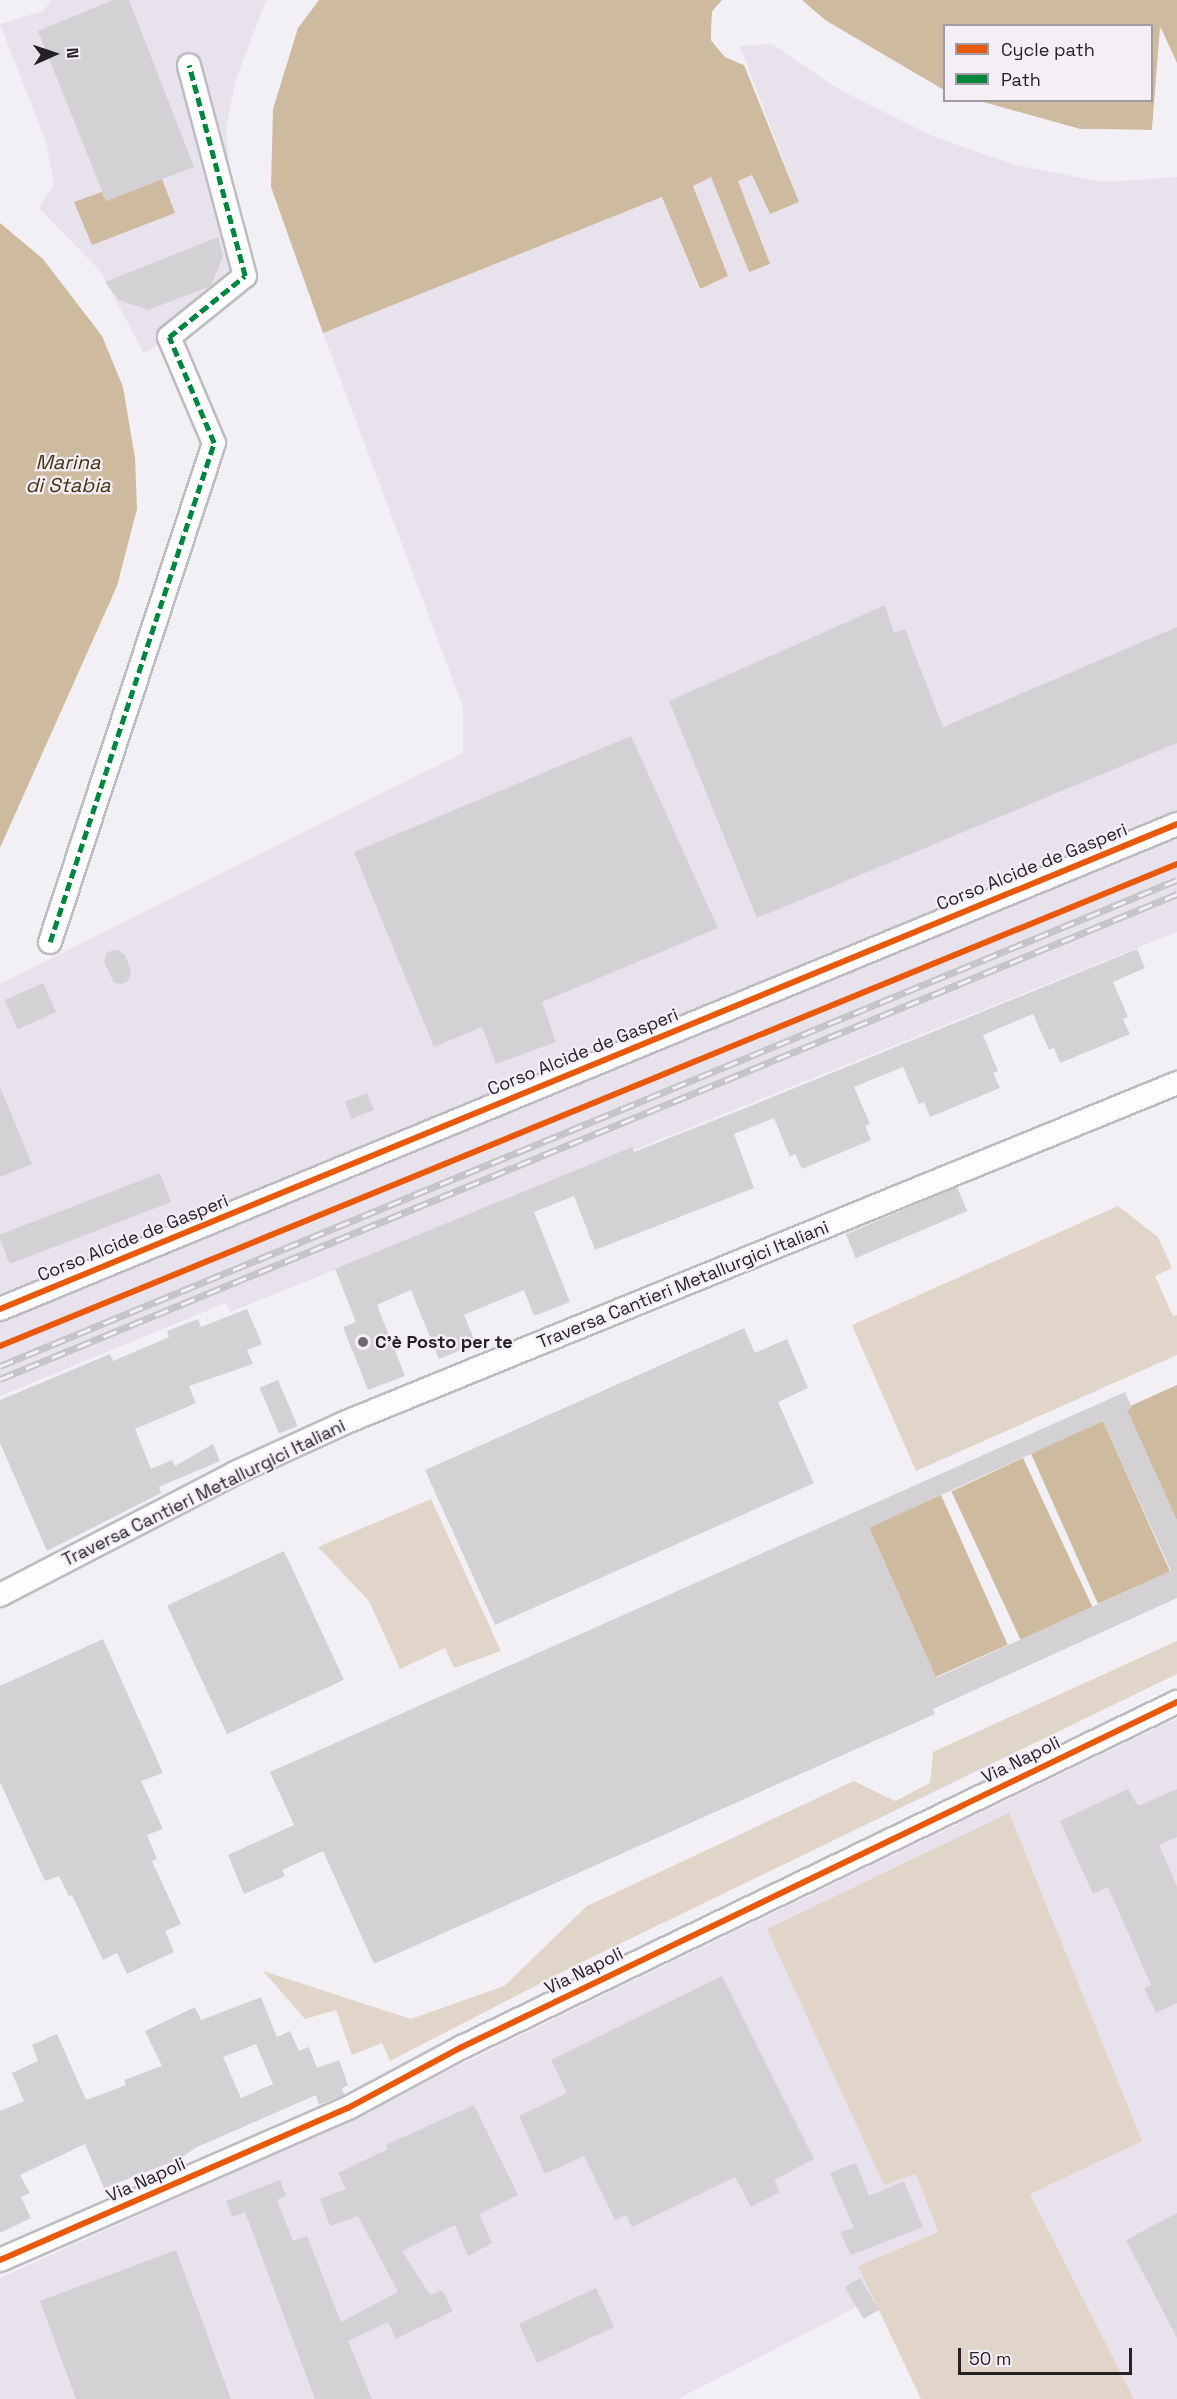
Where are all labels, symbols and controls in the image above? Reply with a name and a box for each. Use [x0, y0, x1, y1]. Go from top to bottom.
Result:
north arrow [24, 24, 84, 84]
legend [943, 24, 1153, 102]
text: Cycle path [1001, 38, 1095, 61]
text: N [62, 47, 83, 59]
text: Path [1001, 68, 1041, 91]
water label: Marina di Stabia [25, 451, 111, 498]
street label: Corso Alcide de Gasperi [933, 819, 1131, 915]
street label: Corso Alcide de Gasperi [484, 1004, 682, 1100]
street label: Corso Alcide de Gasperi [34, 1190, 232, 1286]
street label: Traversa Cantieri Metallurgici Italiani [534, 1216, 832, 1354]
place label: C'è Posto per te [375, 1331, 513, 1353]
marker: C'è Posto per te [356, 1335, 370, 1349]
street label: Traversa Cantieri Metallurgici Italiani [59, 1415, 349, 1571]
street label: Via Napoli [978, 1732, 1064, 1788]
street label: Via Napoli [541, 1943, 627, 1999]
street label: Via Napoli [103, 2153, 189, 2207]
scale bar [961, 2336, 1135, 2374]
text: 50 m [969, 2347, 1011, 2370]

